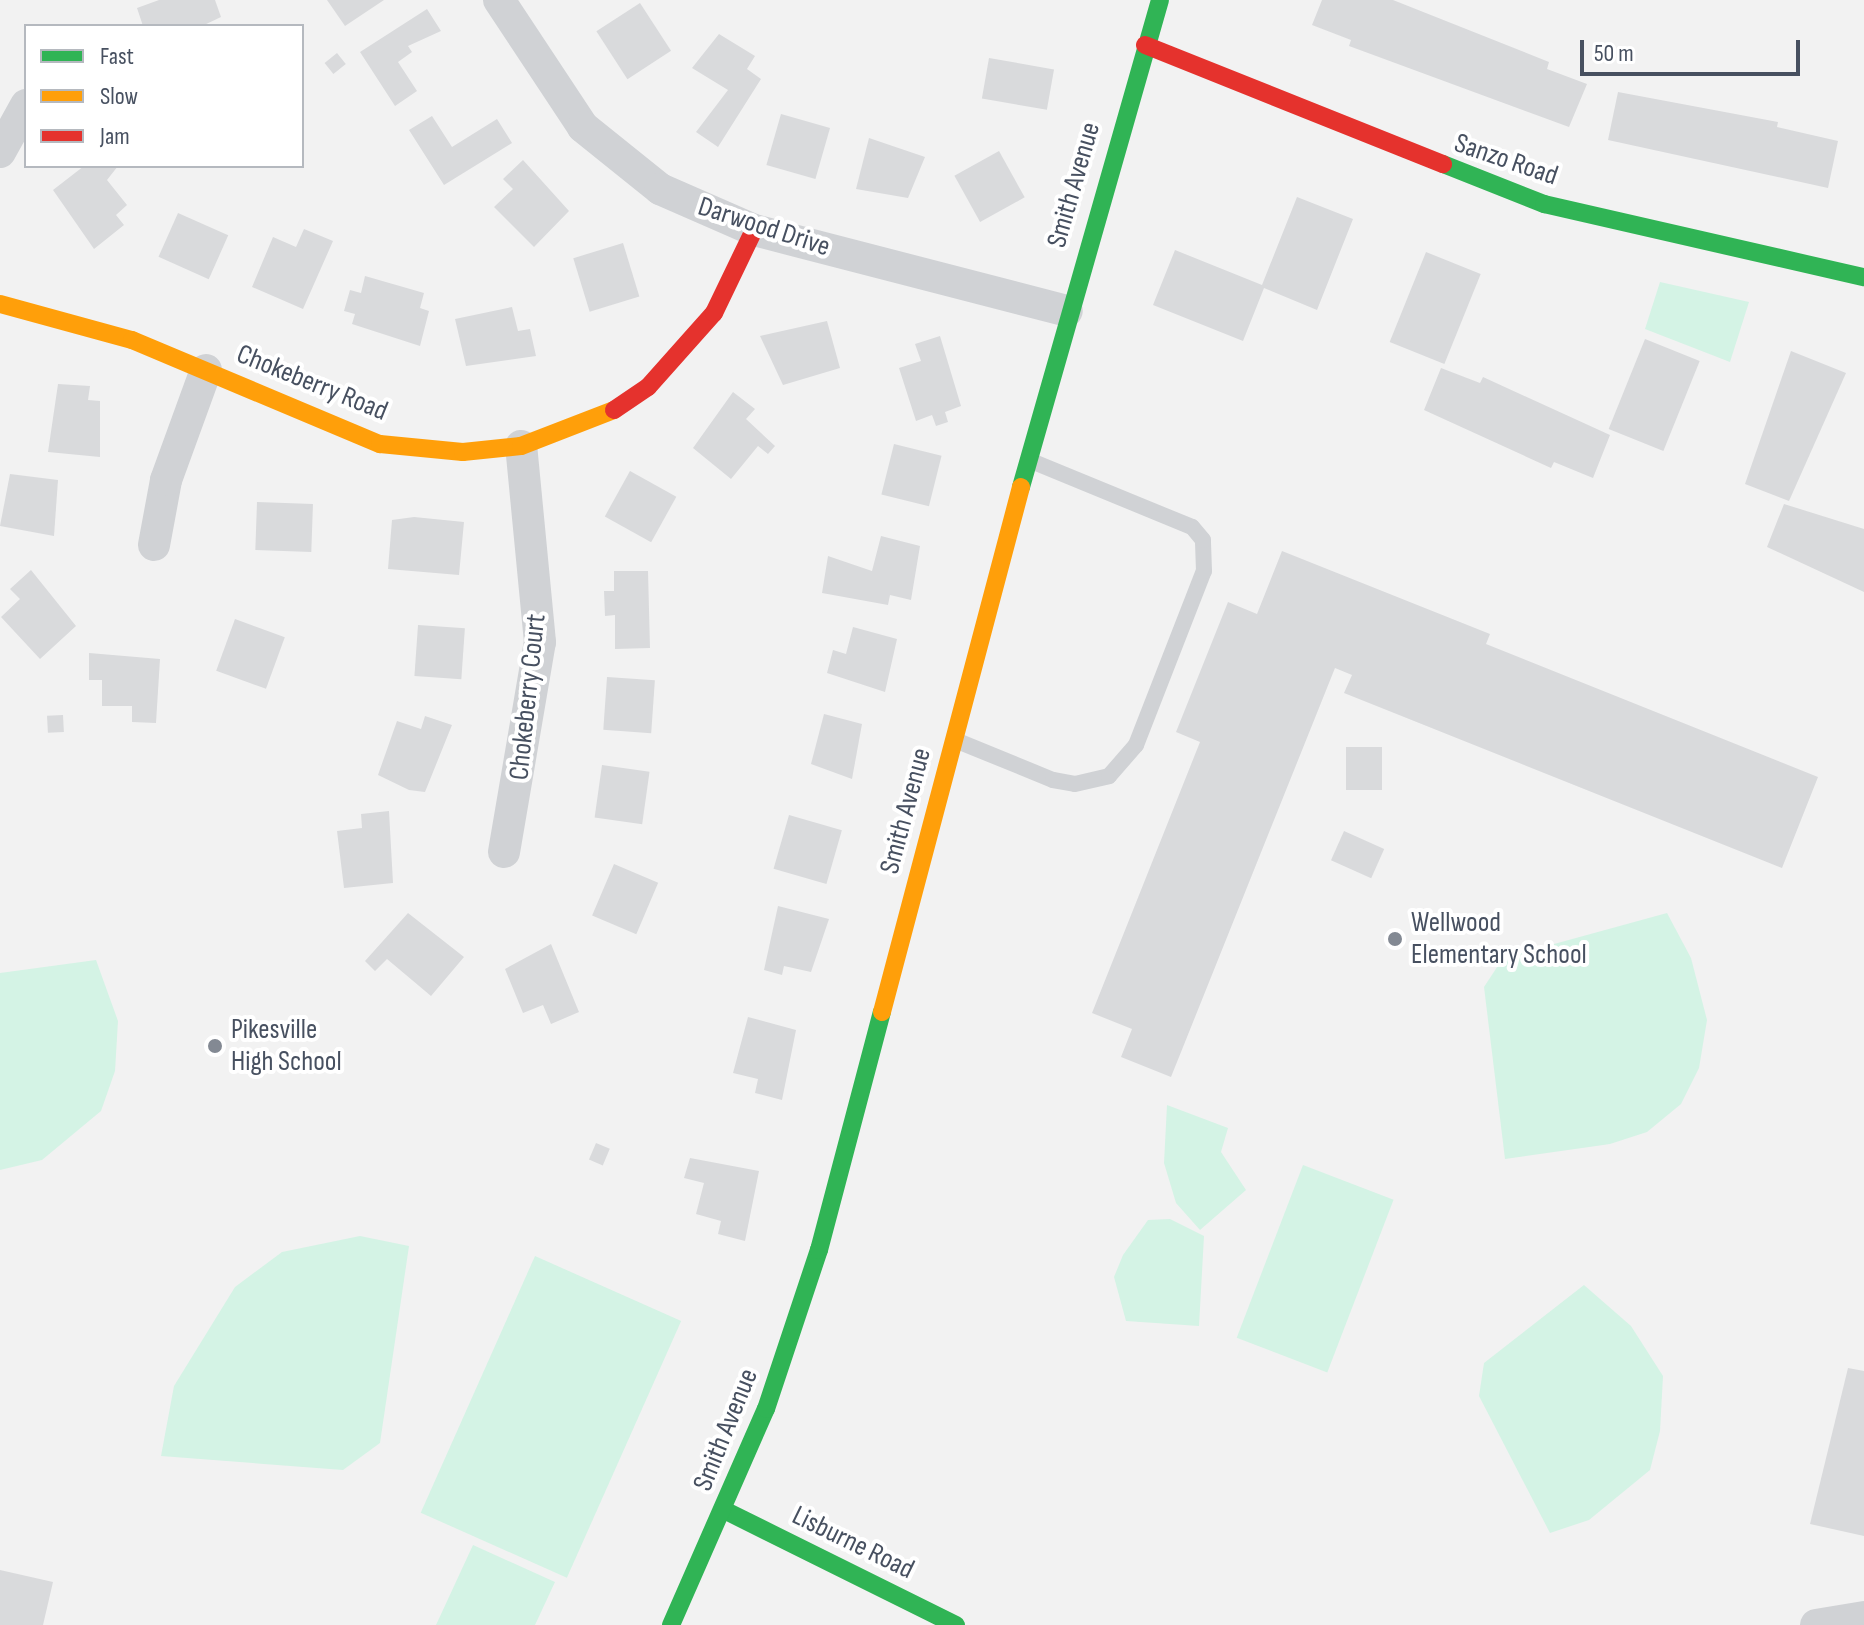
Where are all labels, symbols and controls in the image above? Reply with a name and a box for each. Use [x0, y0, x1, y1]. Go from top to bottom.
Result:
legend [24, 24, 304, 168]
scale bar [1584, 24, 1804, 74]
text: 50 m [1594, 39, 1634, 68]
text: Fast [100, 42, 134, 71]
text: Slow [100, 82, 138, 111]
street label: Smith Avenue [1040, 119, 1108, 251]
text: Jam [100, 122, 130, 151]
street label: Sanzo Road [1450, 127, 1562, 193]
street label: Darwood Drive [694, 190, 834, 264]
street label: Chokeberry Road [232, 337, 392, 429]
street label: Chokeberry Court [503, 612, 553, 782]
street label: Smith Avenue [873, 745, 939, 877]
place label: Wellwood Elementary School [1411, 906, 1587, 972]
marker: Wellwood Elementary School [1386, 930, 1404, 948]
place label: Pikesville High School [231, 1013, 342, 1079]
marker: Pikesville High School [206, 1037, 224, 1055]
street label: Smith Avenue [686, 1364, 766, 1496]
street label: Lisburne Road [787, 1499, 919, 1587]

